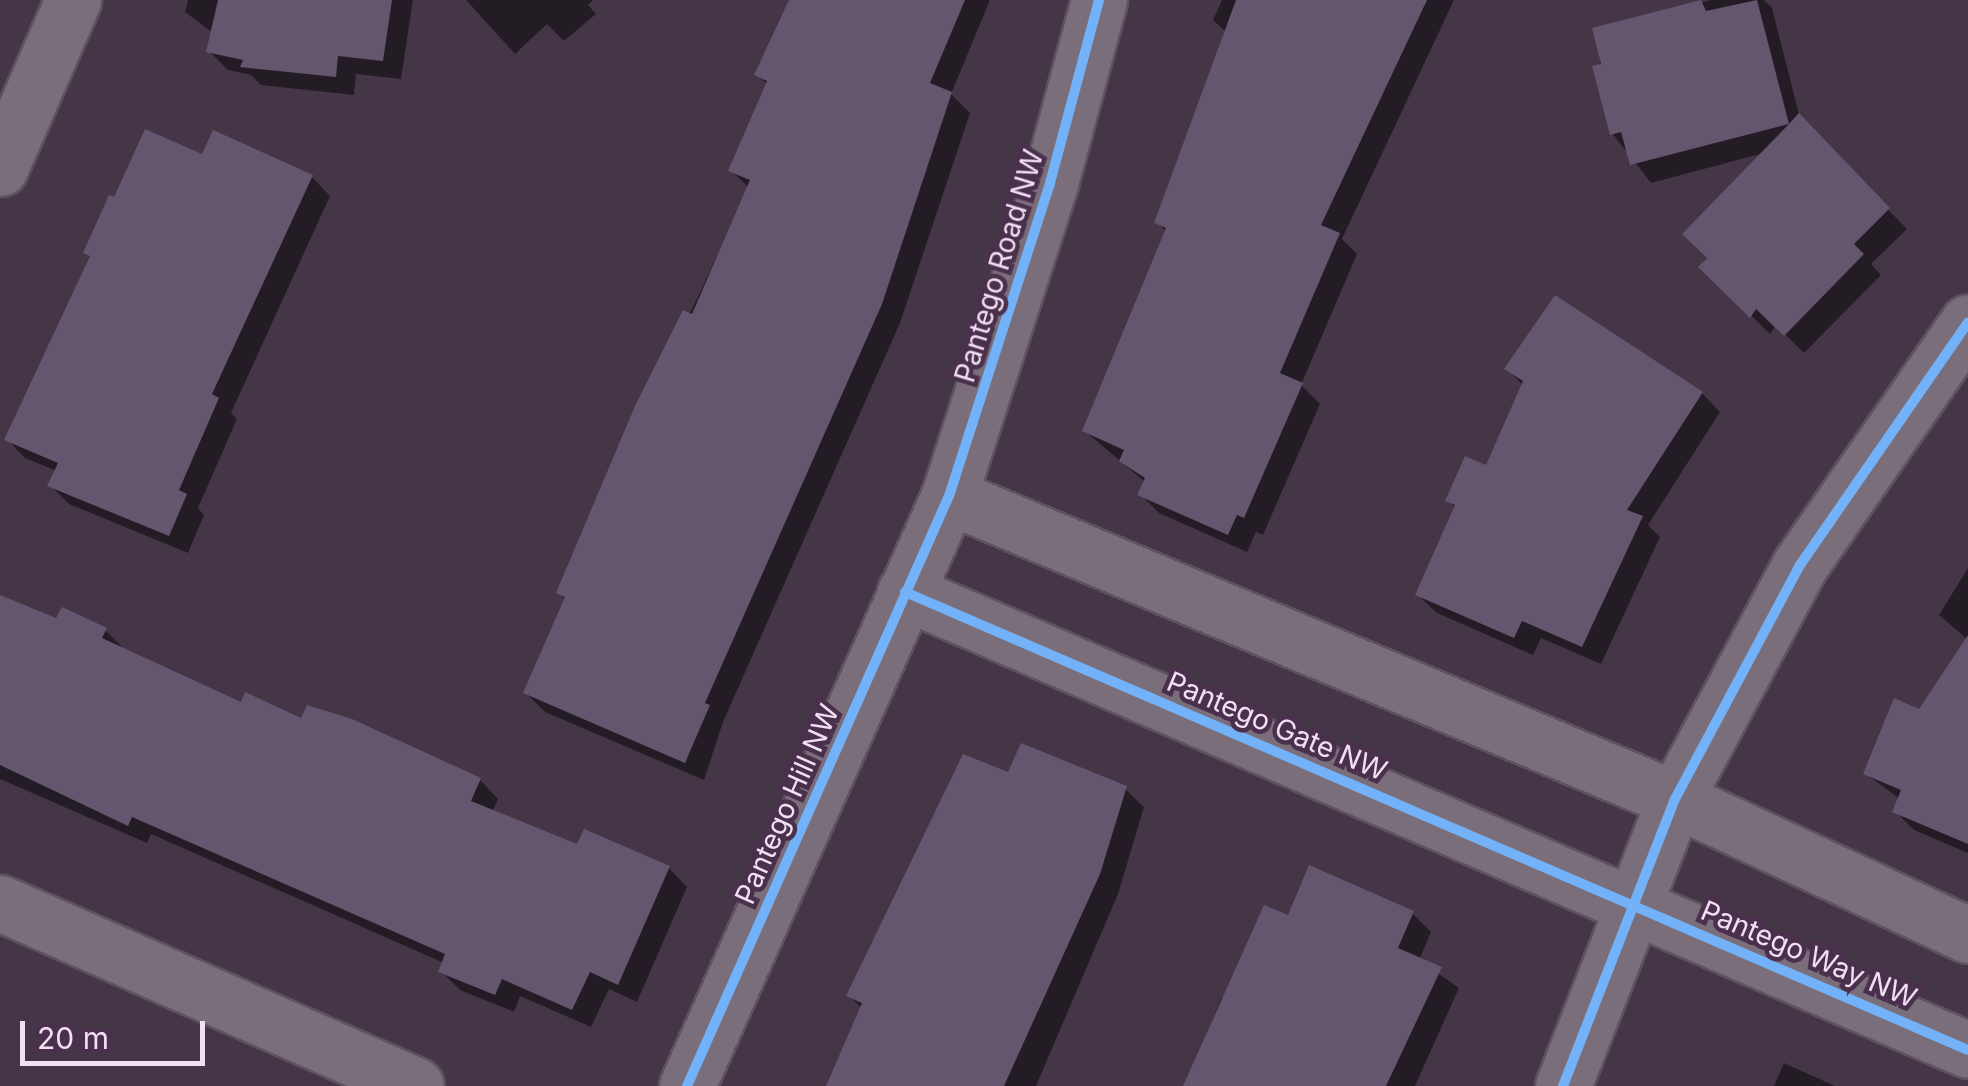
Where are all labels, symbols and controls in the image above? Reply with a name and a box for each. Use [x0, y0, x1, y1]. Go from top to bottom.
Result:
street label: Pantego Road NW [948, 146, 1050, 386]
street label: Pantego Gate NW [1162, 665, 1392, 787]
street label: Pantego Hill NW [728, 699, 846, 909]
street label: Pantego Way NW [1696, 893, 1922, 1015]
scale bar [25, 1001, 210, 1063]
text: 20 m [37, 1020, 109, 1056]

